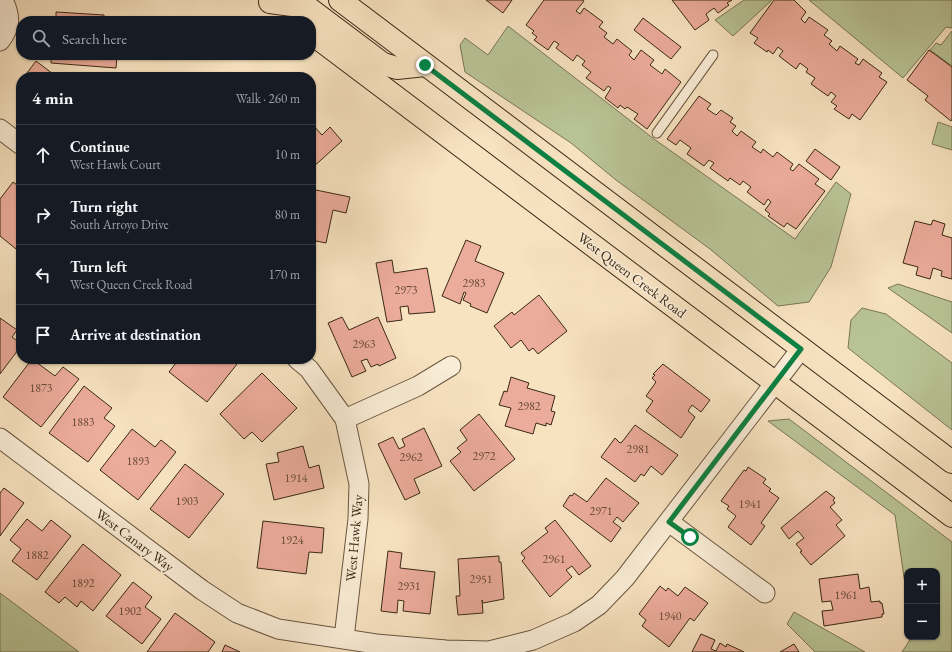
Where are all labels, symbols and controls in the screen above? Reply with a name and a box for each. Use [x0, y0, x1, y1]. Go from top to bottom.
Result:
search box [16, 16, 316, 60]
icon: search [30, 27, 52, 49]
text: Search here [62, 29, 127, 48]
route end [416, 56, 434, 74]
text: 4 min [32, 87, 73, 109]
text: Walk · 260 m [236, 90, 300, 107]
text: Continue [70, 137, 130, 156]
icon: ahead [32, 144, 54, 166]
text: 10 m [275, 146, 300, 163]
text: West Hawk Court [70, 156, 161, 173]
text: Turn right [70, 197, 138, 216]
icon: right [32, 204, 54, 226]
text: 80 m [275, 206, 300, 223]
text: South Arroyo Drive [70, 216, 169, 233]
street label: West Queen Creek Road [574, 228, 691, 322]
text: Turn left [70, 257, 127, 276]
icon: left [32, 264, 54, 286]
text: 170 m [269, 266, 300, 283]
house number: 2983 [462, 275, 486, 291]
text: West Queen Creek Road [70, 276, 192, 293]
house number: 2973 [394, 282, 418, 298]
icon: arrive [32, 324, 54, 346]
text: Arrive at destination [70, 325, 201, 344]
house number: 2963 [352, 336, 376, 352]
house number: 1873 [29, 380, 53, 396]
house number: 2982 [517, 398, 541, 414]
house number: 1883 [71, 414, 95, 430]
house number: 2981 [626, 441, 650, 457]
house number: 2972 [472, 448, 496, 464]
house number: 2962 [399, 449, 423, 465]
house number: 1893 [126, 453, 150, 469]
house number: 1914 [284, 470, 308, 486]
house number: 1903 [175, 493, 199, 509]
street label: West Hawk Way [341, 493, 367, 582]
house number: 1941 [738, 496, 762, 512]
house number: 2971 [589, 503, 613, 519]
street label: West Canary Way [92, 505, 179, 576]
route start [681, 528, 699, 546]
house number: 1924 [280, 532, 304, 548]
house number: 1882 [25, 547, 49, 563]
house number: 2961 [542, 551, 566, 567]
map controls [904, 568, 940, 640]
button: + [904, 568, 940, 604]
house number: 2951 [469, 571, 493, 587]
house number: 1892 [71, 575, 95, 591]
house number: 2931 [397, 578, 421, 594]
house number: 1961 [834, 587, 858, 603]
house number: 1902 [118, 603, 142, 619]
button: − [904, 604, 940, 640]
house number: 1940 [658, 608, 682, 624]

